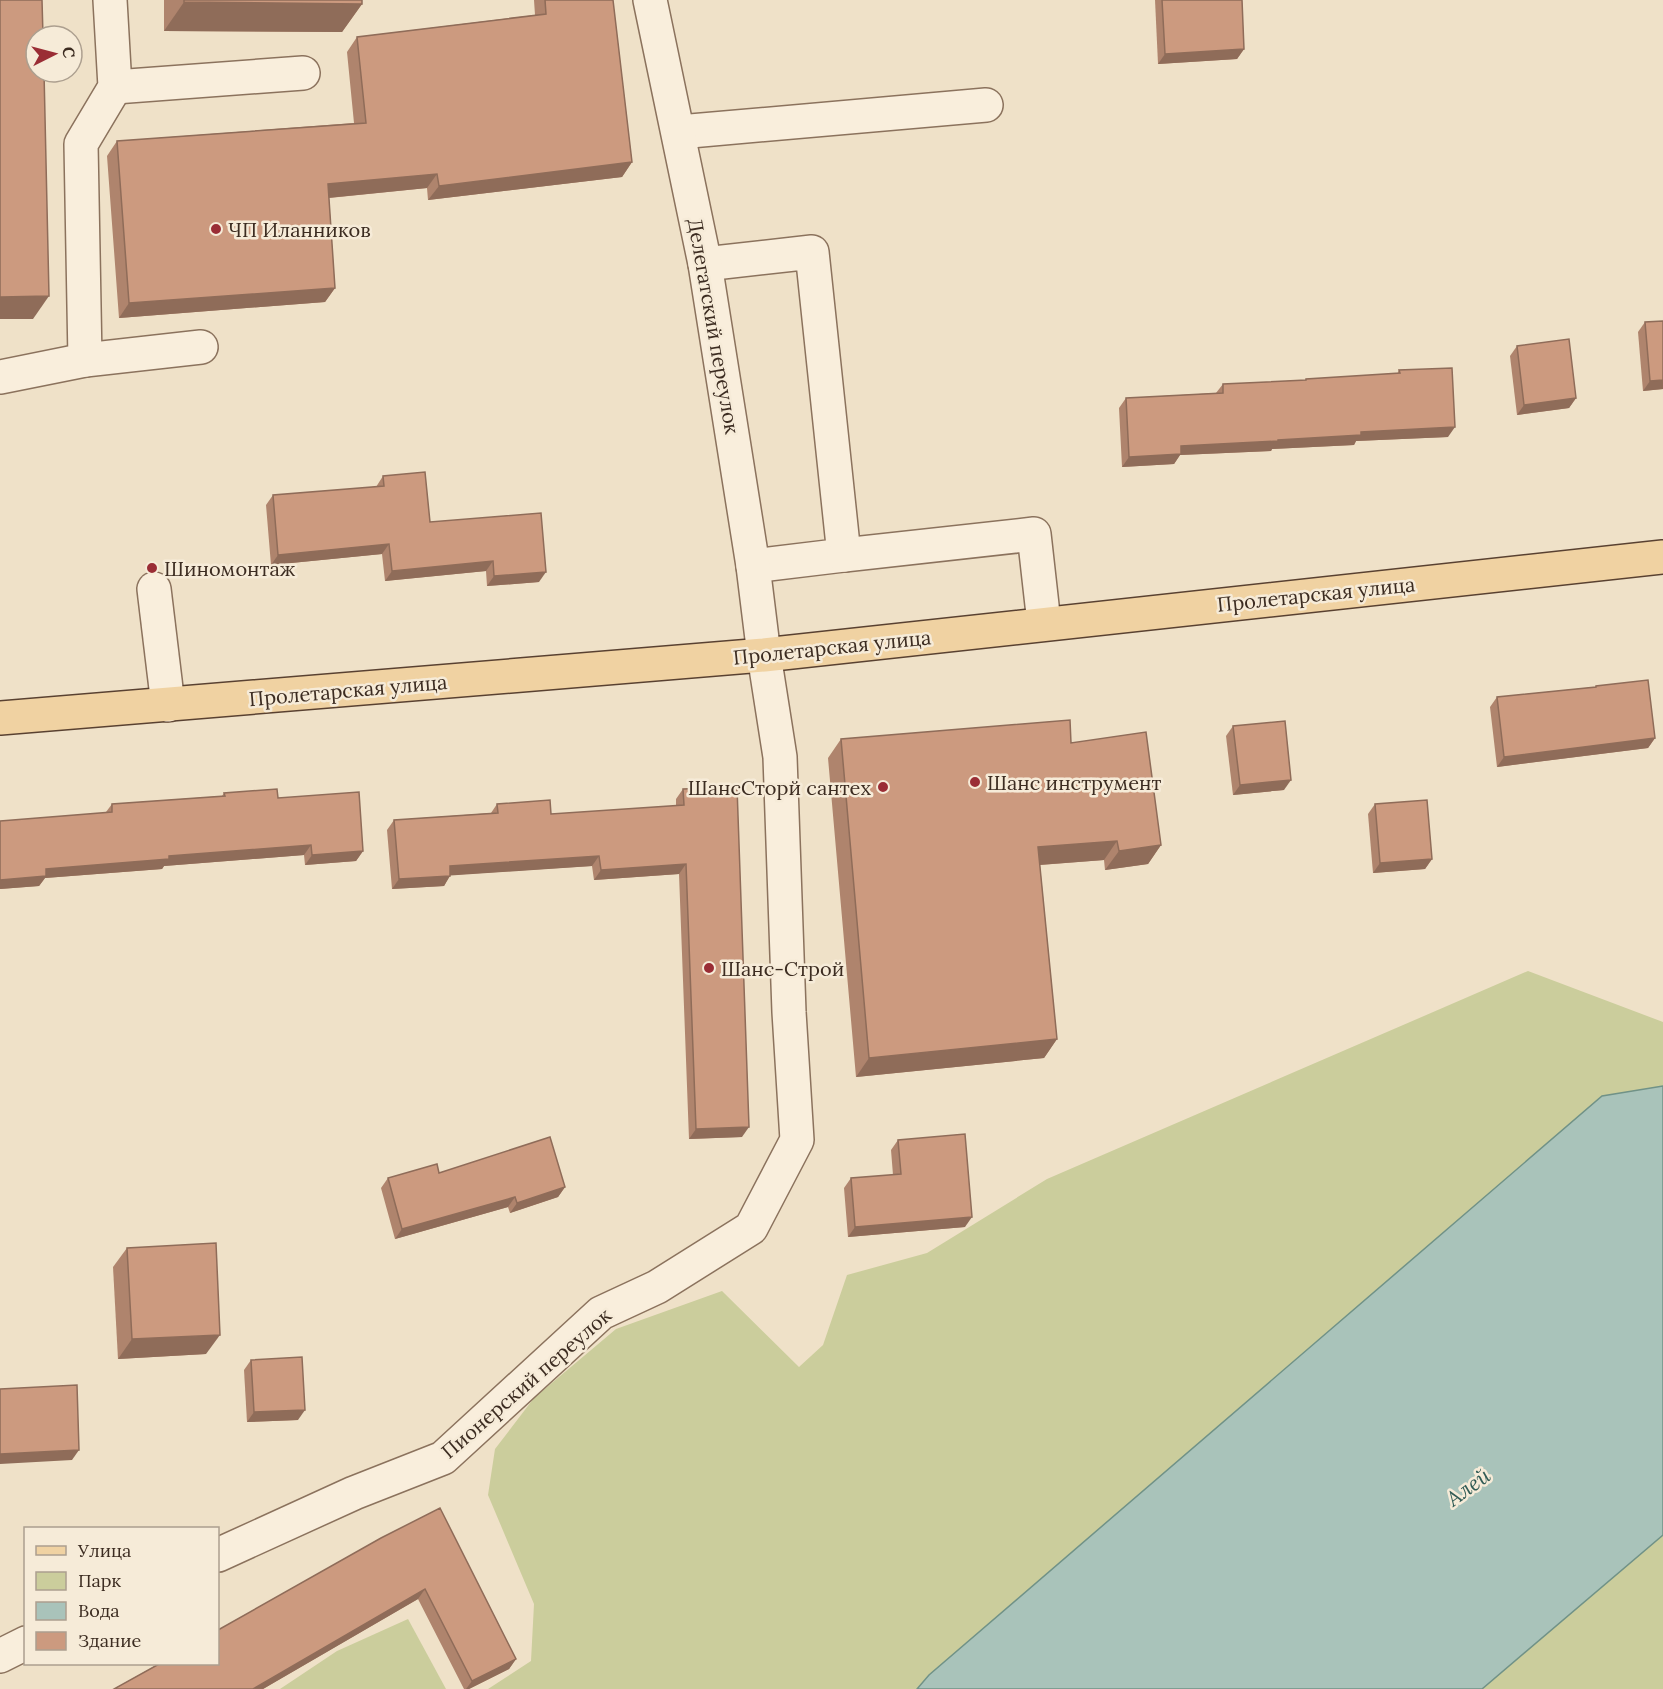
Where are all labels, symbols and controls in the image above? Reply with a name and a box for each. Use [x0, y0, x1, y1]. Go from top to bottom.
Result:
north arrow [24, 24, 84, 84]
text: С [58, 46, 79, 59]
street label: Делегатский переулок [683, 216, 745, 436]
place label: ЧП Иланников [228, 217, 371, 242]
marker: ЧП Иланников [209, 222, 223, 236]
place label: Шиномонтаж [164, 556, 296, 581]
marker: Шиномонтаж [145, 561, 159, 575]
street label: Пролетарская улица [1216, 571, 1416, 617]
street label: Пролетарская улица [732, 624, 932, 670]
street label: Пролетарская улица [248, 669, 448, 711]
place label: Шанс инструмент [987, 770, 1161, 795]
place label: ШансСторй сантех [688, 775, 871, 800]
marker: Шанс инструмент [968, 775, 982, 789]
marker: ШансСторй сантех [876, 780, 890, 794]
place label: Шанс-Строй [721, 956, 844, 981]
marker: Шанс-Строй [702, 961, 716, 975]
street label: Пионерский переулок [436, 1302, 616, 1464]
water label: Алей [1440, 1462, 1496, 1513]
legend [24, 1527, 219, 1665]
text: Улица [77, 1539, 131, 1562]
text: Парк [78, 1569, 122, 1592]
text: Вода [78, 1599, 120, 1622]
text: Здание [78, 1629, 141, 1652]

